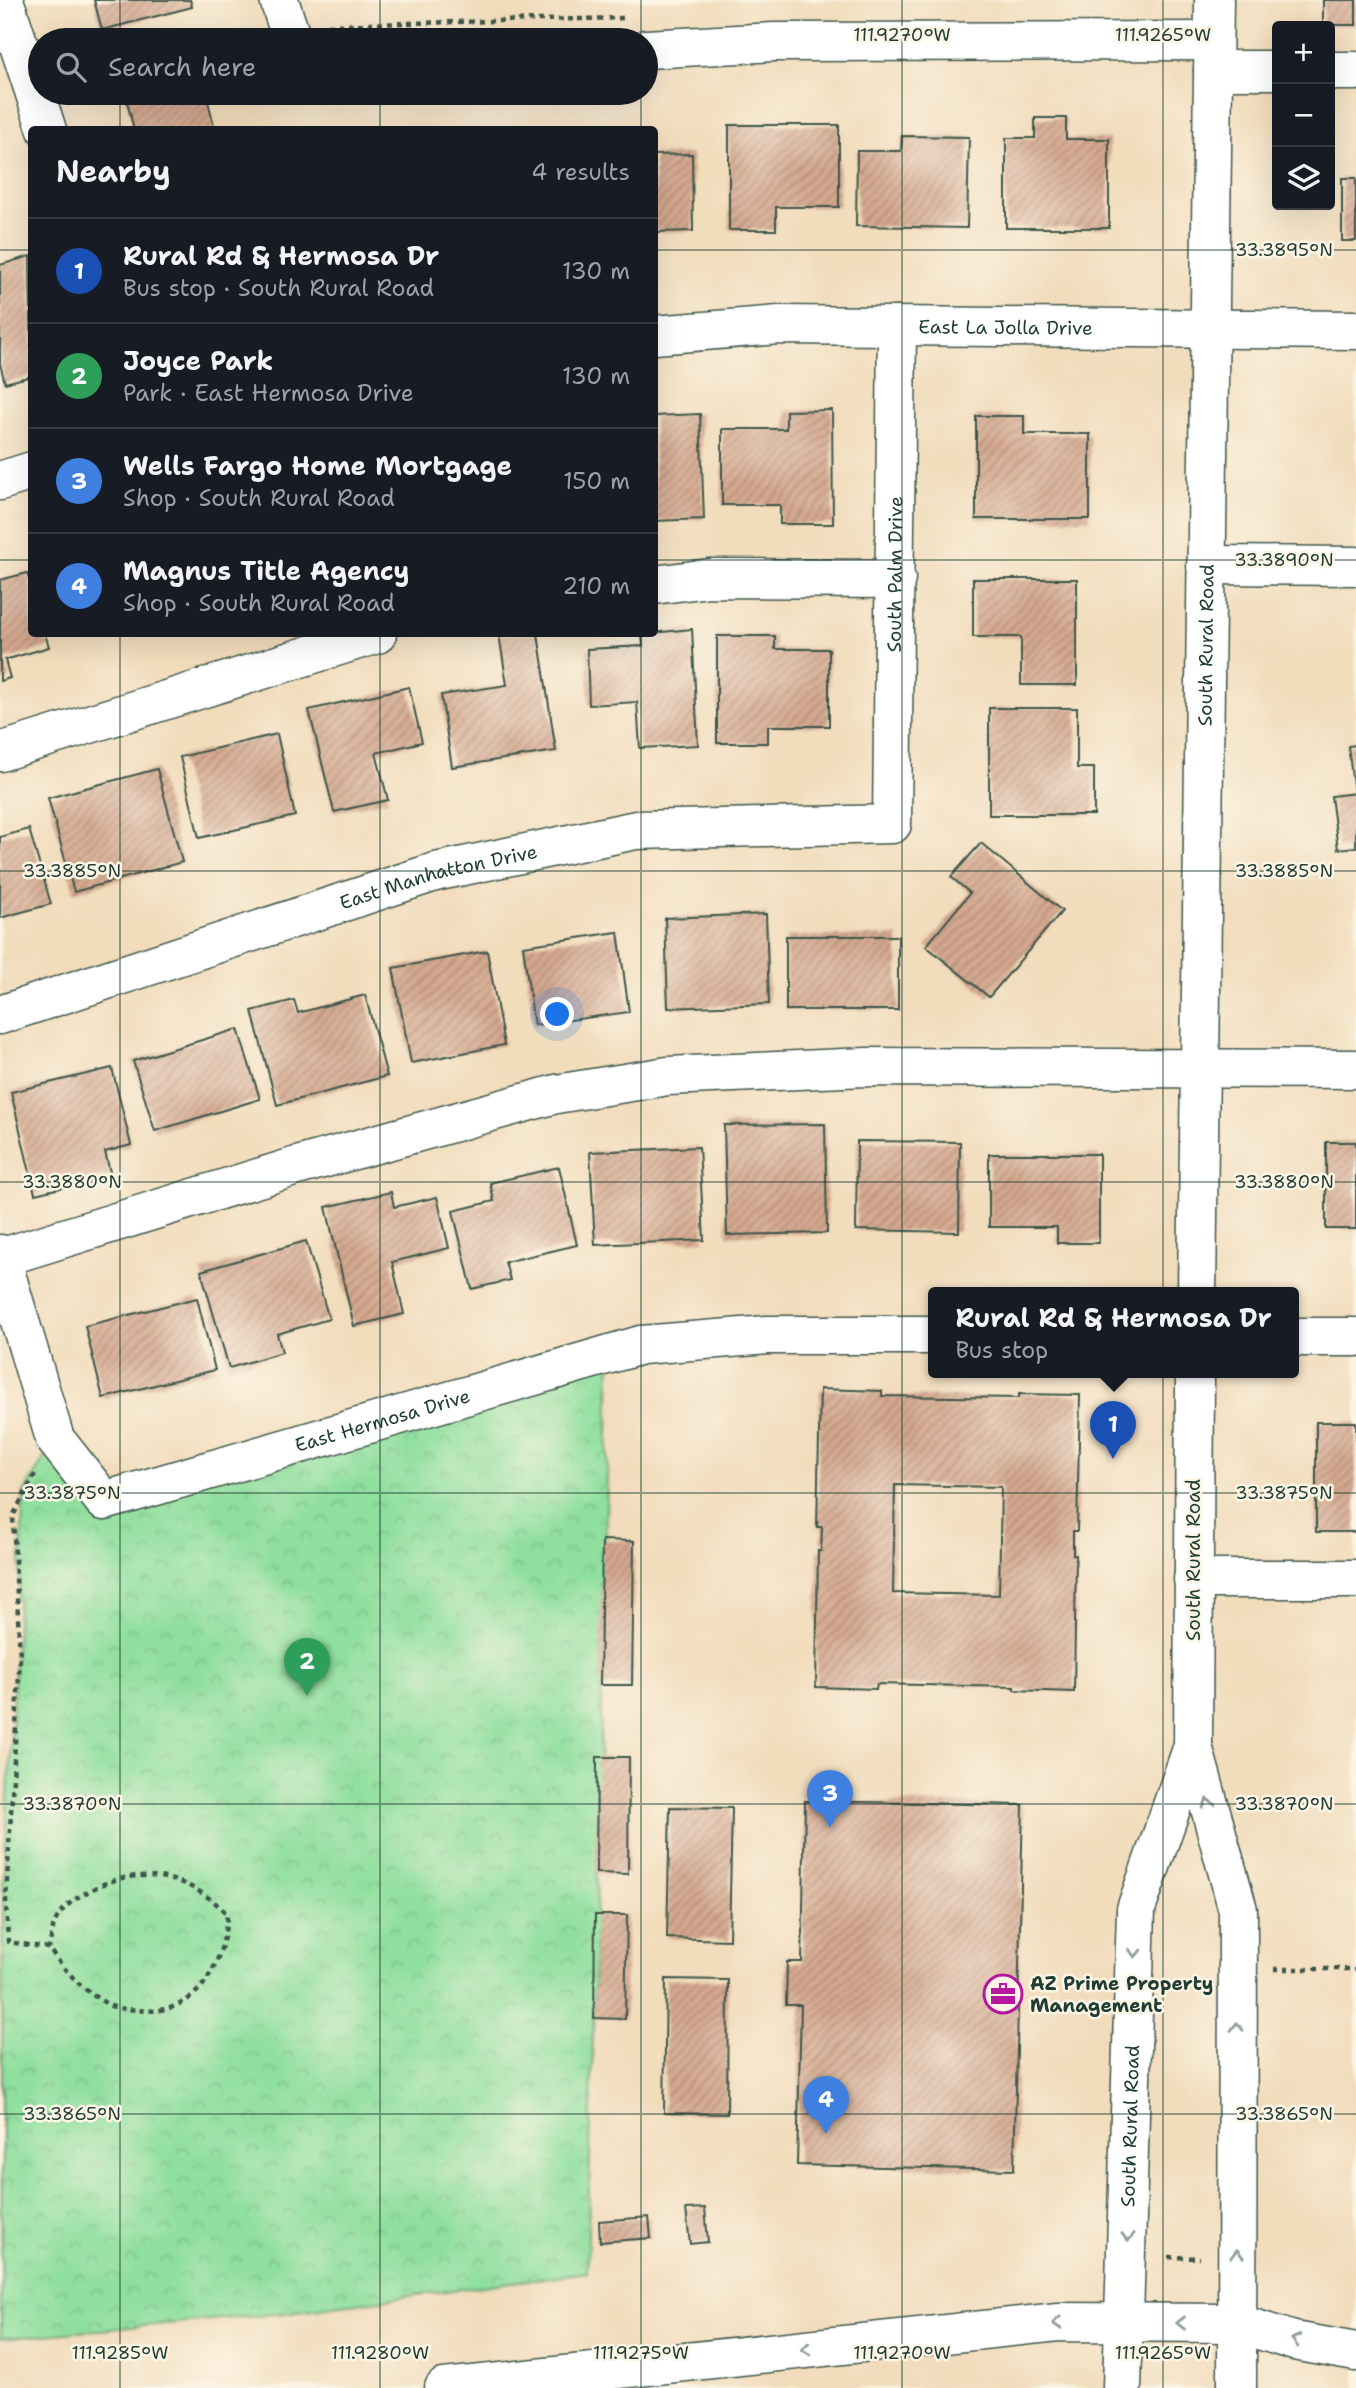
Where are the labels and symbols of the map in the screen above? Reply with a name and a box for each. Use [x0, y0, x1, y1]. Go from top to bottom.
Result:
text: 111.9270°W [853, 23, 951, 47]
text: 111.9265°W [1115, 23, 1211, 47]
text: 33.3895°N [1235, 238, 1333, 262]
street label: East La Jolla Drive [918, 314, 1093, 341]
street label: South Palm Drive [882, 496, 908, 653]
text: 33.3890°N [1234, 548, 1334, 572]
street label: South Rural Road [1192, 564, 1220, 726]
street label: East Manhatton Drive [336, 839, 540, 916]
text: 33.3885°N [23, 859, 121, 883]
text: 33.3885°N [1235, 859, 1333, 883]
your location [540, 997, 574, 1031]
text: 33.3880°N [22, 1170, 122, 1194]
text: 33.3880°N [1234, 1170, 1334, 1194]
street label: East Hermosa Drive [292, 1383, 473, 1458]
pin: 1 [1090, 1401, 1136, 1459]
street label: South Rural Road [1181, 1479, 1206, 1641]
text: 33.3875°N [23, 1481, 121, 1505]
text: 33.3875°N [1235, 1481, 1333, 1505]
pin: 2 [284, 1638, 330, 1696]
pin: 3 [807, 1770, 853, 1828]
text: 33.3870°N [22, 1792, 122, 1816]
text: 33.3870°N [1234, 1792, 1334, 1816]
one-way arrow [1202, 1797, 1217, 1809]
one-way arrow [1127, 1948, 1142, 1959]
place label: AZ Prime Property Management [1030, 1971, 1213, 2018]
office icon: AZ Prime Property Management [982, 1973, 1024, 2015]
one-way arrow [1229, 2021, 1245, 2032]
street label: South Rural Road [1115, 2045, 1145, 2208]
pin: 4 [803, 2076, 849, 2134]
text: 33.3865°N [23, 2102, 121, 2126]
text: 33.3865°N [1235, 2102, 1333, 2126]
one-way arrow [1120, 2232, 1136, 2243]
one-way arrow [1229, 2249, 1245, 2259]
one-way arrow [1051, 2315, 1062, 2330]
one-way arrow [1175, 2315, 1186, 2331]
one-way arrow [1290, 2334, 1302, 2348]
text: 111.9285°W [72, 2341, 168, 2365]
text: 111.9280°W [331, 2341, 429, 2365]
text: 111.9275°W [593, 2341, 689, 2365]
one-way arrow [800, 2341, 811, 2356]
text: 111.9270°W [853, 2341, 951, 2365]
text: 111.9265°W [1115, 2341, 1211, 2365]

